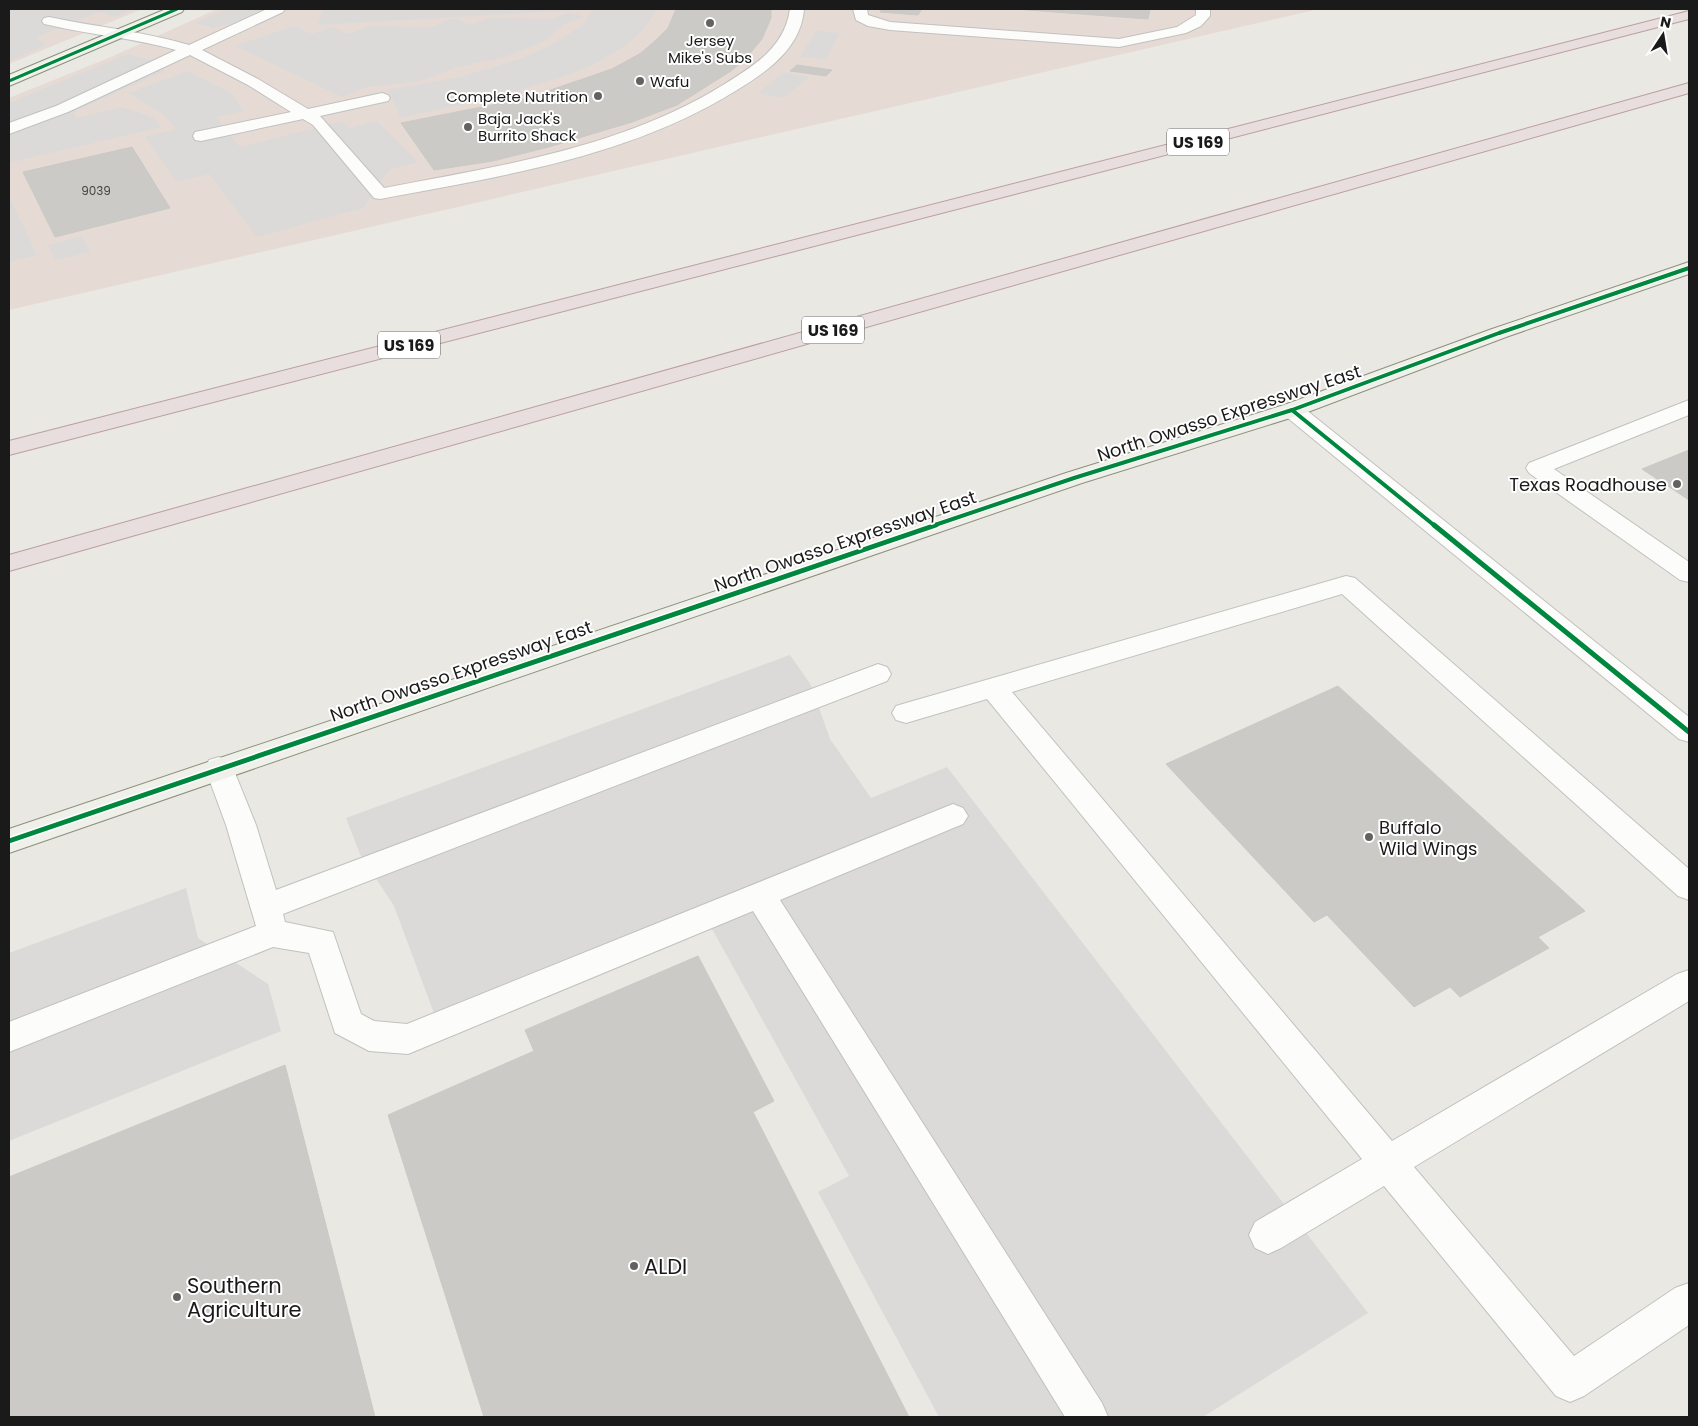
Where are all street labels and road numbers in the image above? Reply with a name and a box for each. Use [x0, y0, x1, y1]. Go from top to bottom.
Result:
road number: US 169 [1167, 128, 1229, 156]
road number: US 169 [802, 316, 864, 344]
road number: US 169 [378, 332, 440, 358]
street label: North Owasso Expressway East [1094, 358, 1364, 468]
street label: North Owasso Expressway East [711, 484, 979, 598]
street label: North Owasso Expressway East [327, 614, 595, 728]

